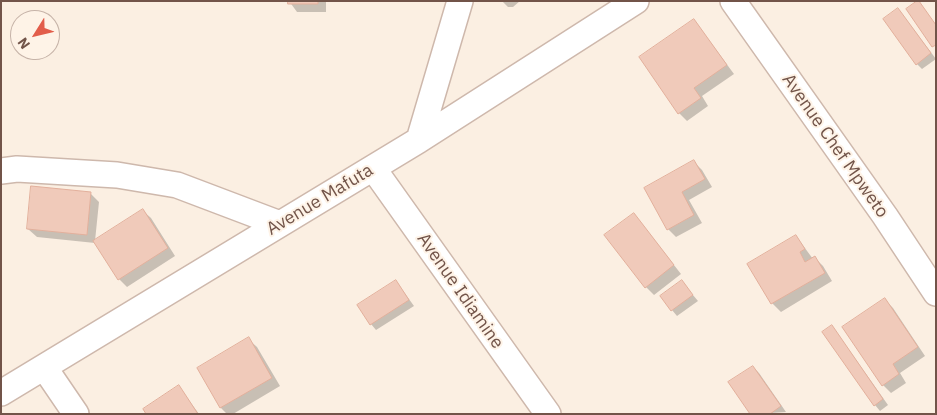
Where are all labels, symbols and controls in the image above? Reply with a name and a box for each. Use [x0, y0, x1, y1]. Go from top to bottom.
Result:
north arrow [10, 10, 60, 60]
text: N [13, 34, 34, 53]
street label: Avenue Chef Mpweto [777, 70, 893, 222]
street label: Avenue Mafuta [263, 160, 377, 240]
street label: Avenue Idiamine [412, 229, 508, 353]

